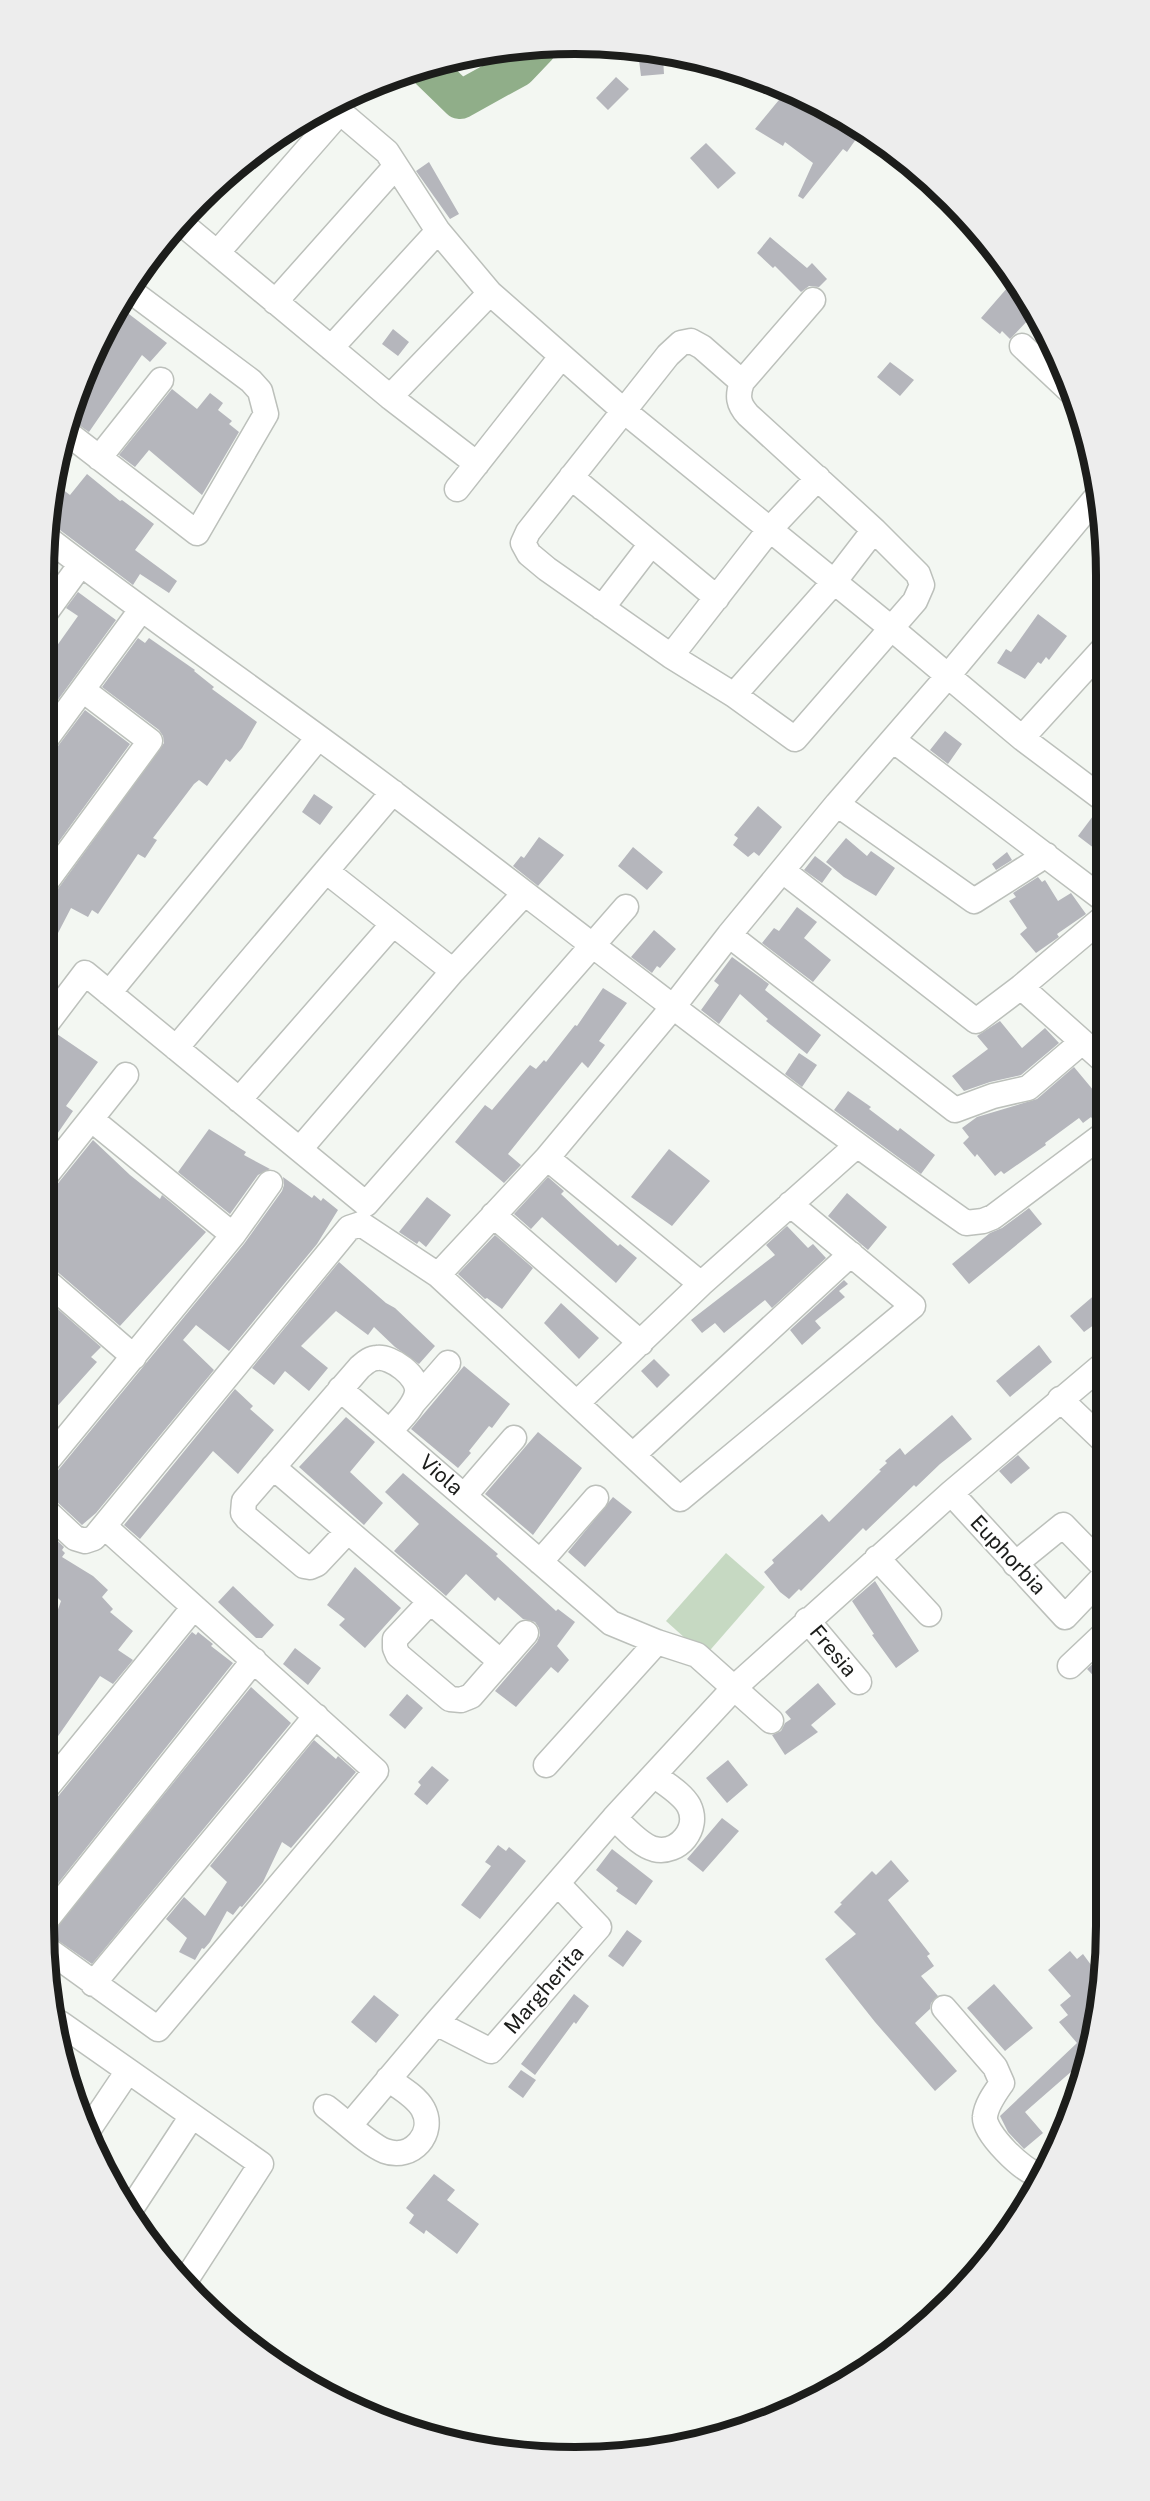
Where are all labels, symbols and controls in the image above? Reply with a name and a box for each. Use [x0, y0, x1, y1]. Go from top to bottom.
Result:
street label: Viola [415, 1449, 468, 1500]
street label: Euphorbia [965, 1510, 1051, 1599]
street label: Fresia [805, 1620, 862, 1682]
street label: Margherita [499, 1941, 589, 2039]

